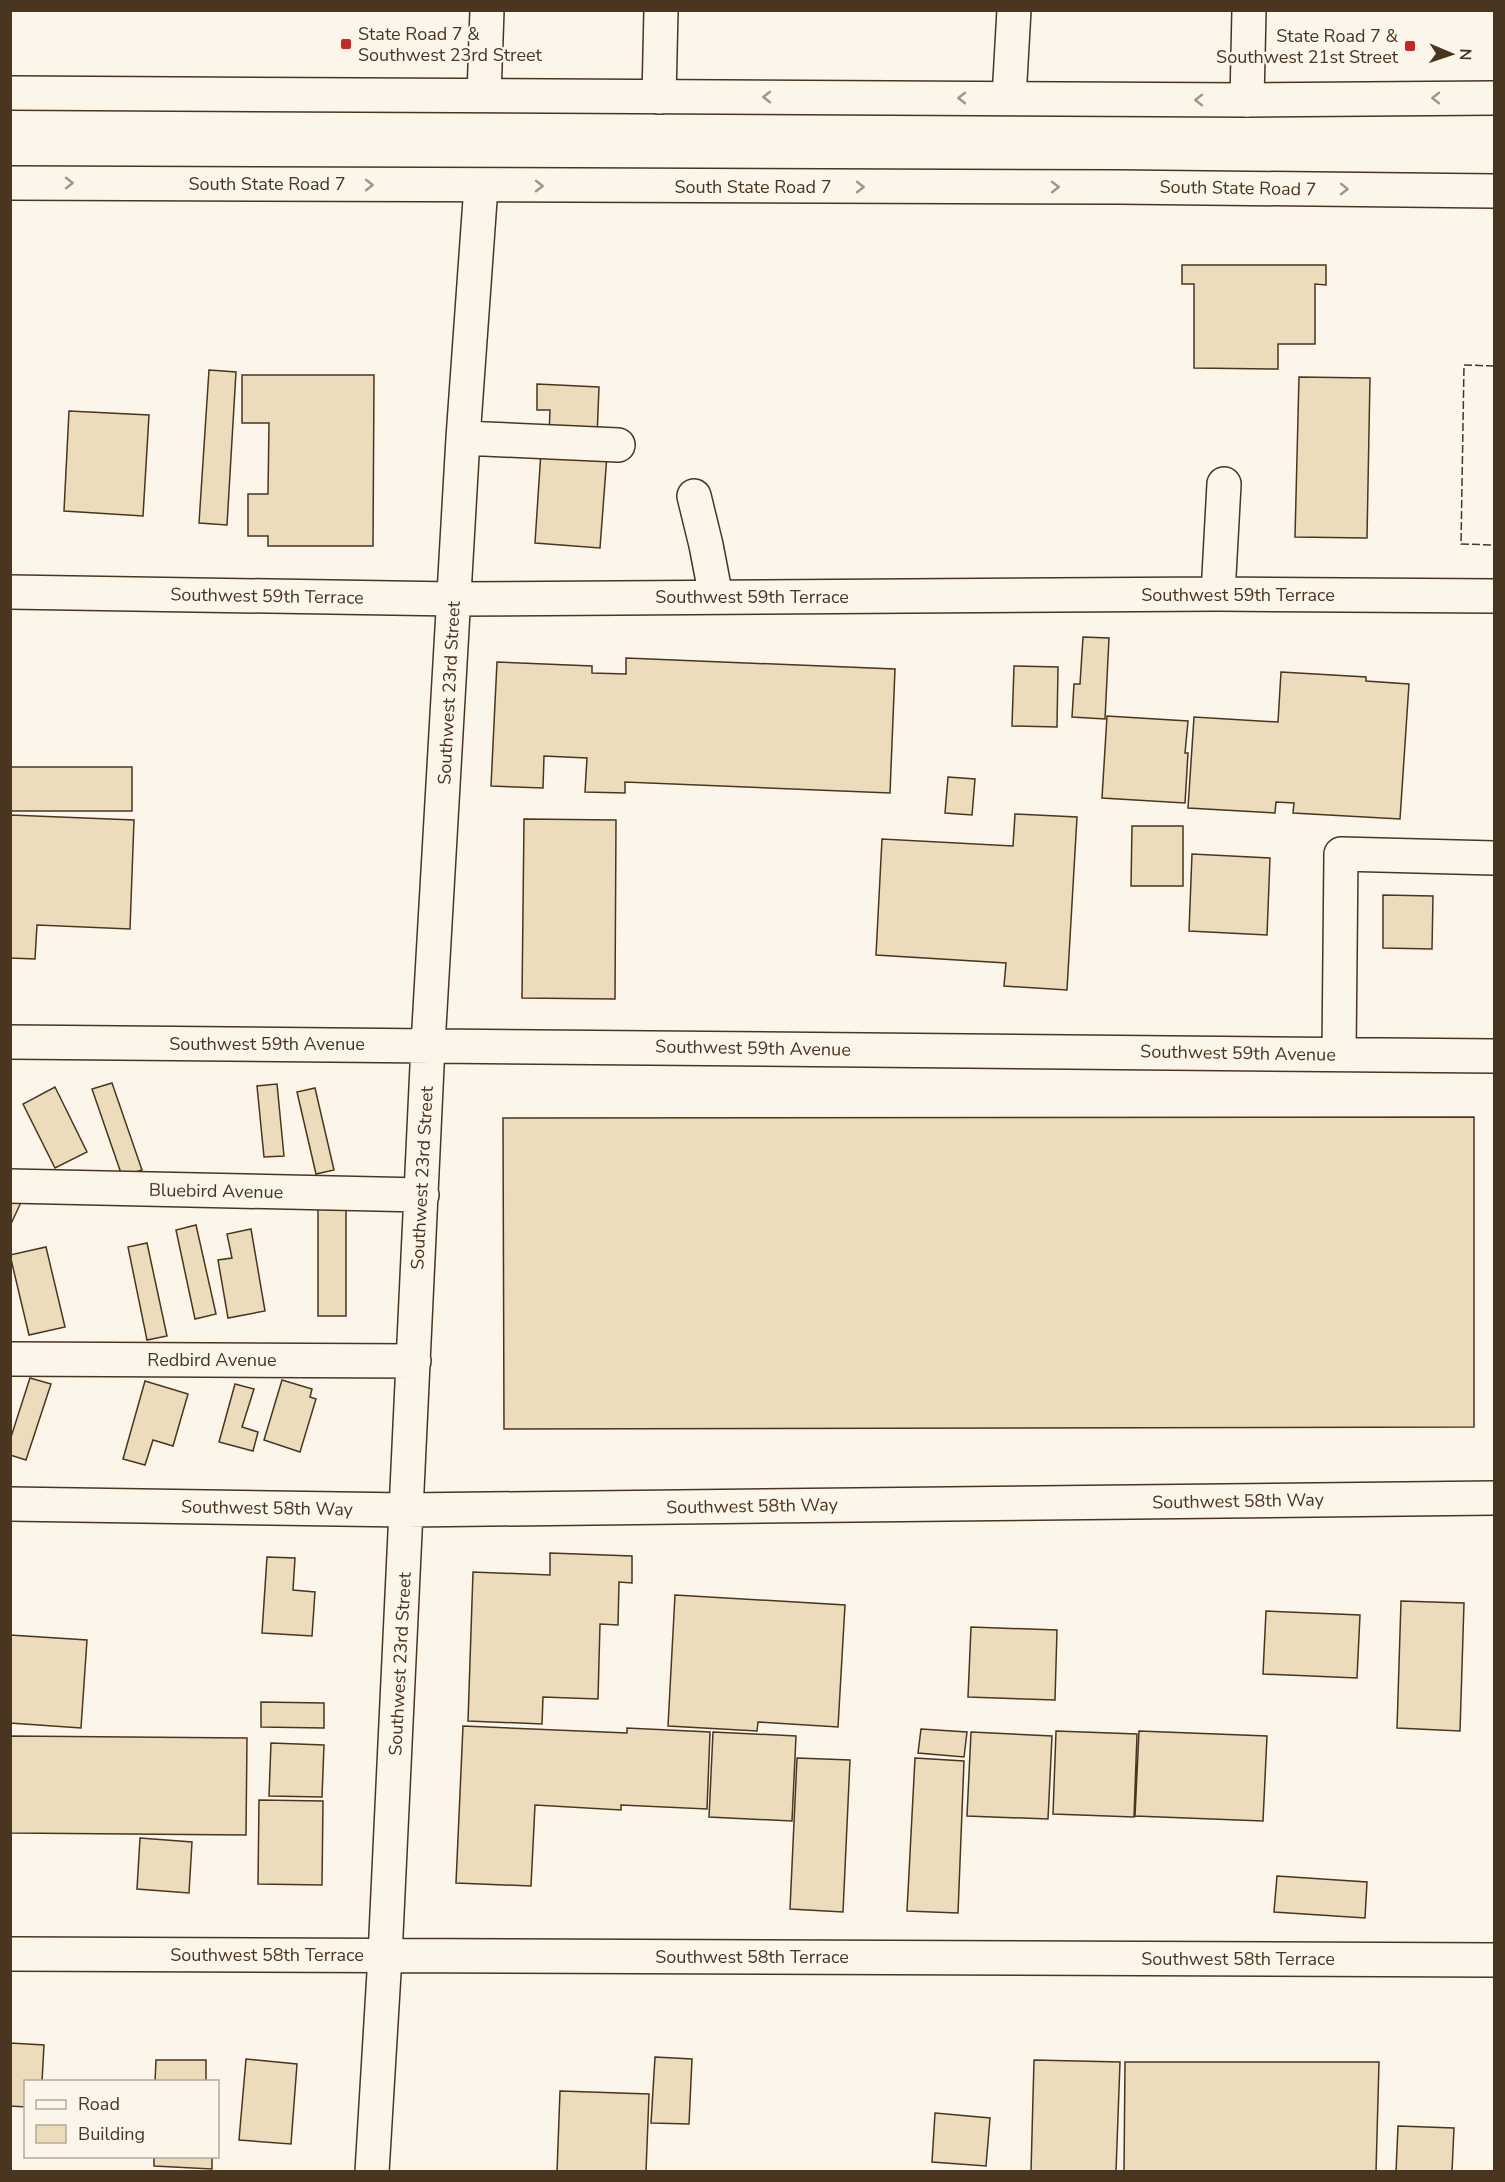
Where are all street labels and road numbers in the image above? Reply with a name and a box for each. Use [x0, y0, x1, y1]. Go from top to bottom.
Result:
street label: South State Road 7 [189, 172, 345, 196]
street label: South State Road 7 [675, 175, 831, 199]
street label: South State Road 7 [1159, 175, 1317, 201]
street label: Southwest 59th Terrace [170, 582, 364, 610]
street label: Southwest 59th Terrace [1141, 583, 1335, 607]
street label: Southwest 59th Terrace [655, 585, 849, 609]
street label: Southwest 23rd Street [432, 600, 466, 785]
street label: Southwest 59th Avenue [169, 1032, 365, 1056]
street label: Southwest 59th Avenue [655, 1034, 851, 1062]
street label: Southwest 59th Avenue [1140, 1039, 1336, 1067]
street label: Southwest 23rd Street [405, 1085, 439, 1270]
street label: Bluebird Avenue [149, 1178, 283, 1204]
street label: Redbird Avenue [147, 1348, 277, 1372]
street label: Southwest 58th Way [1152, 1487, 1325, 1514]
street label: Southwest 58th Way [666, 1492, 839, 1519]
street label: Southwest 58th Way [181, 1495, 354, 1522]
street label: Southwest 23rd Street [383, 1571, 417, 1756]
street label: Southwest 58th Terrace [170, 1943, 364, 1967]
street label: Southwest 58th Terrace [655, 1945, 849, 1969]
street label: Southwest 58th Terrace [1141, 1947, 1335, 1971]

